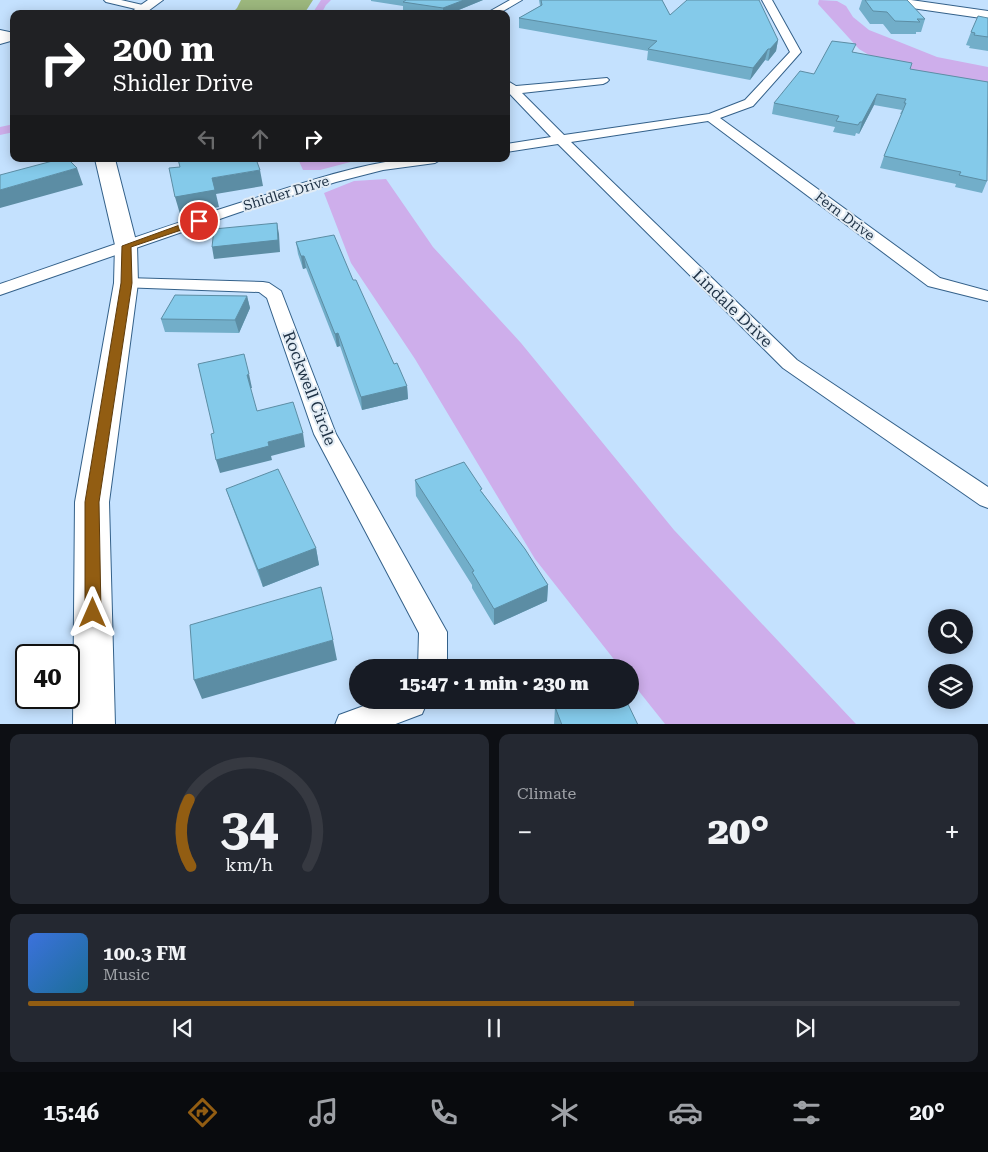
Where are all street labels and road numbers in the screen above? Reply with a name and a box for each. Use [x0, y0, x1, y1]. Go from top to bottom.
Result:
street label: Shidler Drive [241, 172, 331, 214]
street label: Fern Drive [812, 188, 878, 244]
street label: Lindale Drive [689, 265, 777, 351]
street label: Rockwell Circle [279, 328, 340, 448]

